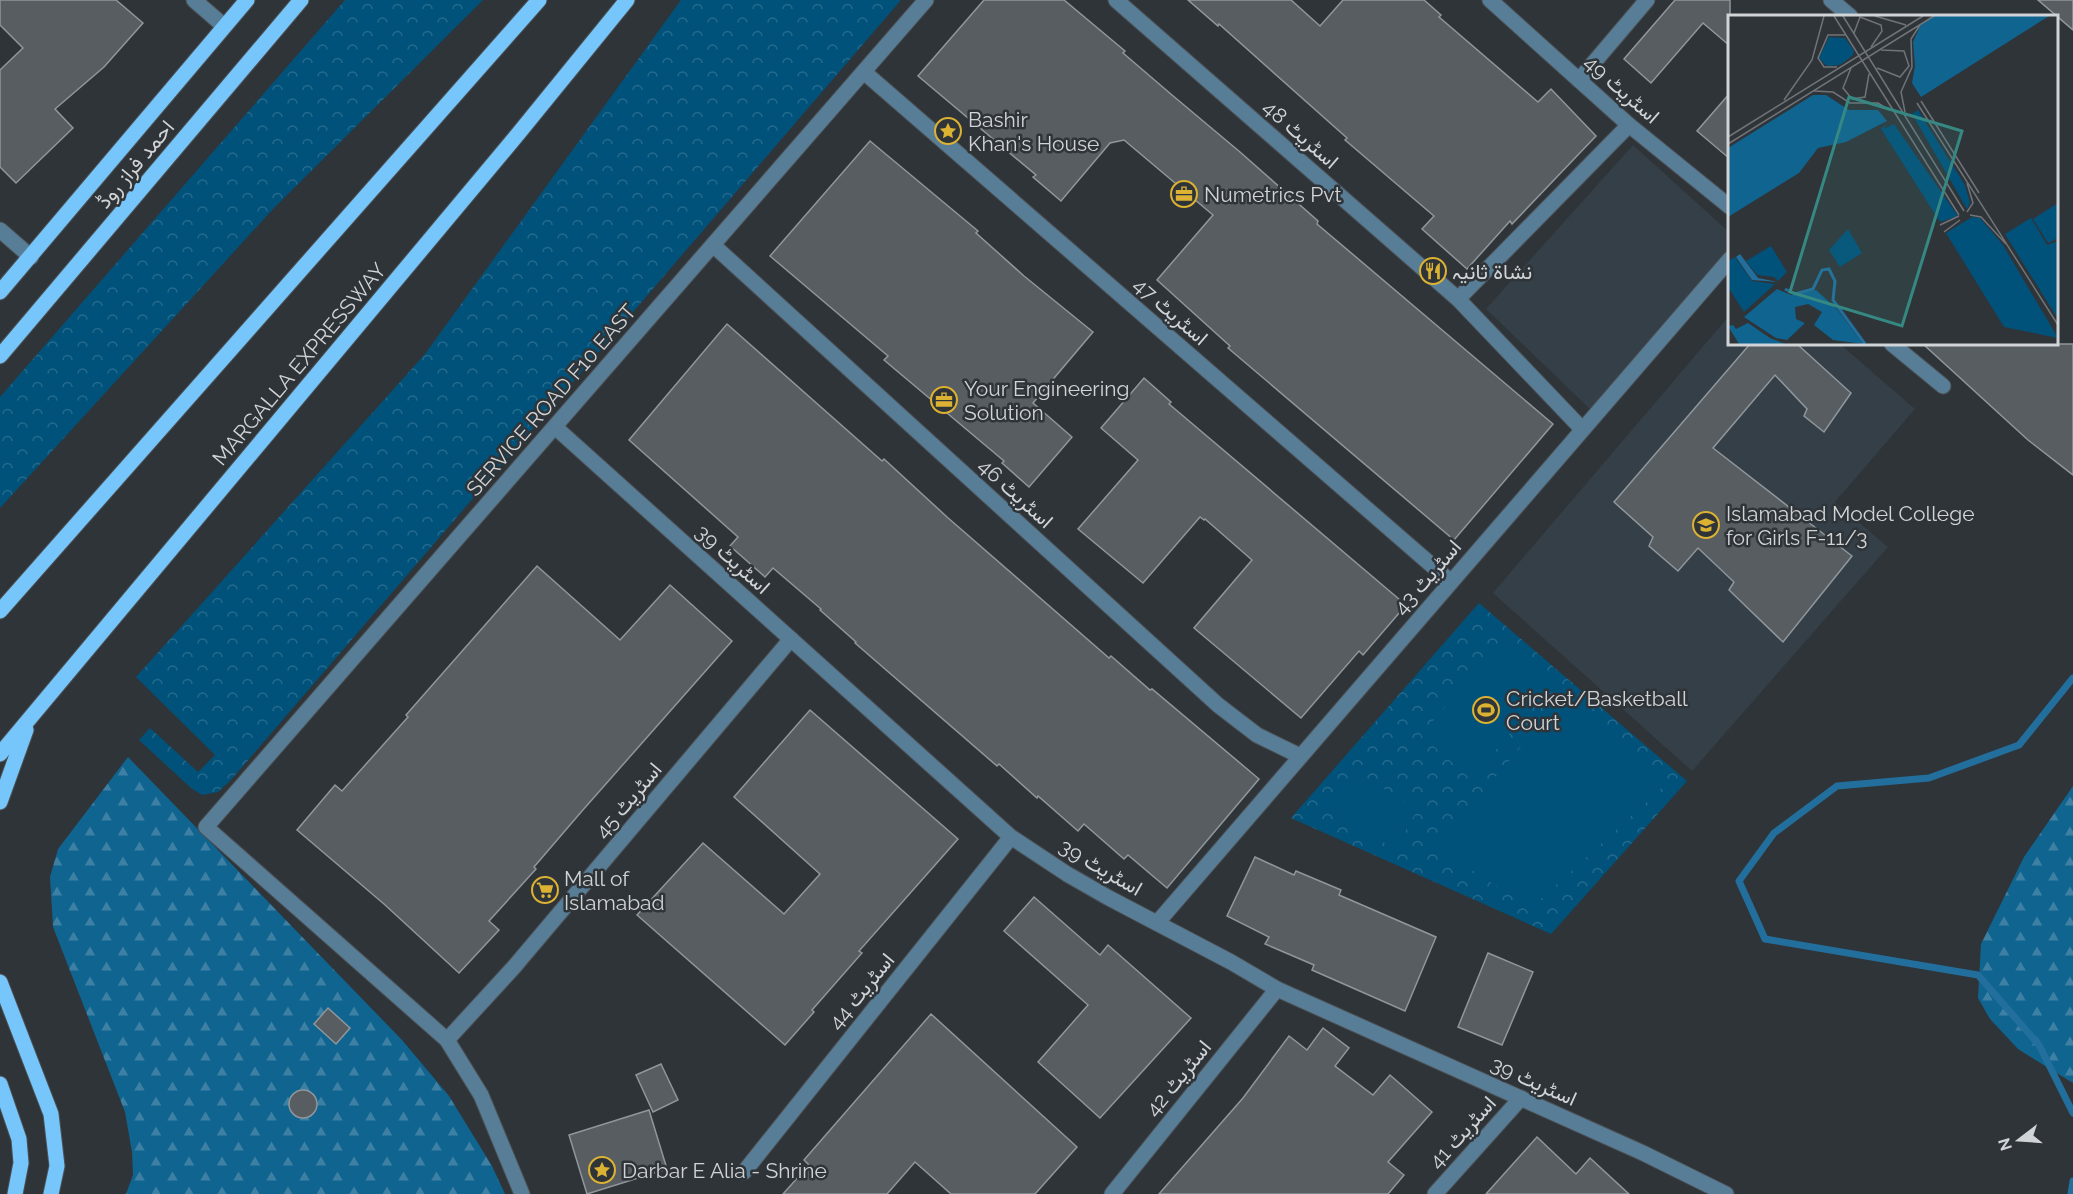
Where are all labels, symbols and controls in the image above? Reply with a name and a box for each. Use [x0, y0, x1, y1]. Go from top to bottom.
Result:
inset map [1728, 15, 2058, 345]
street label: اسٹریٹ 49 [1578, 49, 1665, 129]
street label: اسٹریٹ 48 [1257, 94, 1344, 174]
place label: Bashir Khan's House [968, 107, 1099, 156]
street label: احمد فراز روڈ [91, 115, 180, 214]
place icon: Bashir Khan's House [933, 116, 963, 146]
office icon: Numetrics Pvt [1169, 179, 1199, 209]
place label: Numetrics Pvt [1204, 182, 1342, 207]
restaurant icon: نشاۃ ثانیہ [1418, 256, 1448, 286]
street label: MARGALLA EXPRESSWAY [207, 257, 391, 470]
place label: نشاۃ ثانیہ [1452, 259, 1532, 284]
street label: اسٹریٹ 47 [1128, 272, 1213, 351]
street label: SERVICE ROAD F10 EAST [461, 299, 641, 501]
place label: Your Engineering Solution [964, 376, 1130, 425]
office icon: Your Engineering Solution [929, 385, 959, 415]
street label: اسٹریٹ 46 [973, 453, 1059, 534]
place label: Islamabad Model College for Girls F-11/3 [1726, 501, 1974, 550]
school or university icon: Islamabad Model College for Girls F-11/3 [1691, 510, 1721, 540]
street label: اسٹریٹ 39 [690, 519, 775, 600]
street label: اسٹریٹ 43 [1388, 535, 1467, 620]
place label: Cricket/Basketball Court [1506, 686, 1688, 735]
sports icon: Cricket/Basketball Court [1471, 695, 1501, 725]
street label: اسٹریٹ 45 [589, 757, 668, 844]
street label: اسٹریٹ 39 [1055, 833, 1147, 902]
place label: Mall of Islamabad [564, 866, 665, 915]
supermarket icon: Mall of Islamabad [530, 875, 560, 905]
street label: اسٹریٹ 44 [823, 948, 900, 1035]
street label: اسٹریٹ 42 [1140, 1035, 1217, 1122]
street label: اسٹریٹ 39 [1487, 1051, 1581, 1112]
street label: اسٹریٹ 41 [1423, 1091, 1502, 1174]
north arrow [1989, 1110, 2049, 1170]
text: N [1994, 1136, 2016, 1153]
place icon: Darbar E Alia - Shrine [587, 1155, 617, 1185]
place label: Darbar E Alia - Shrine [622, 1158, 827, 1183]

